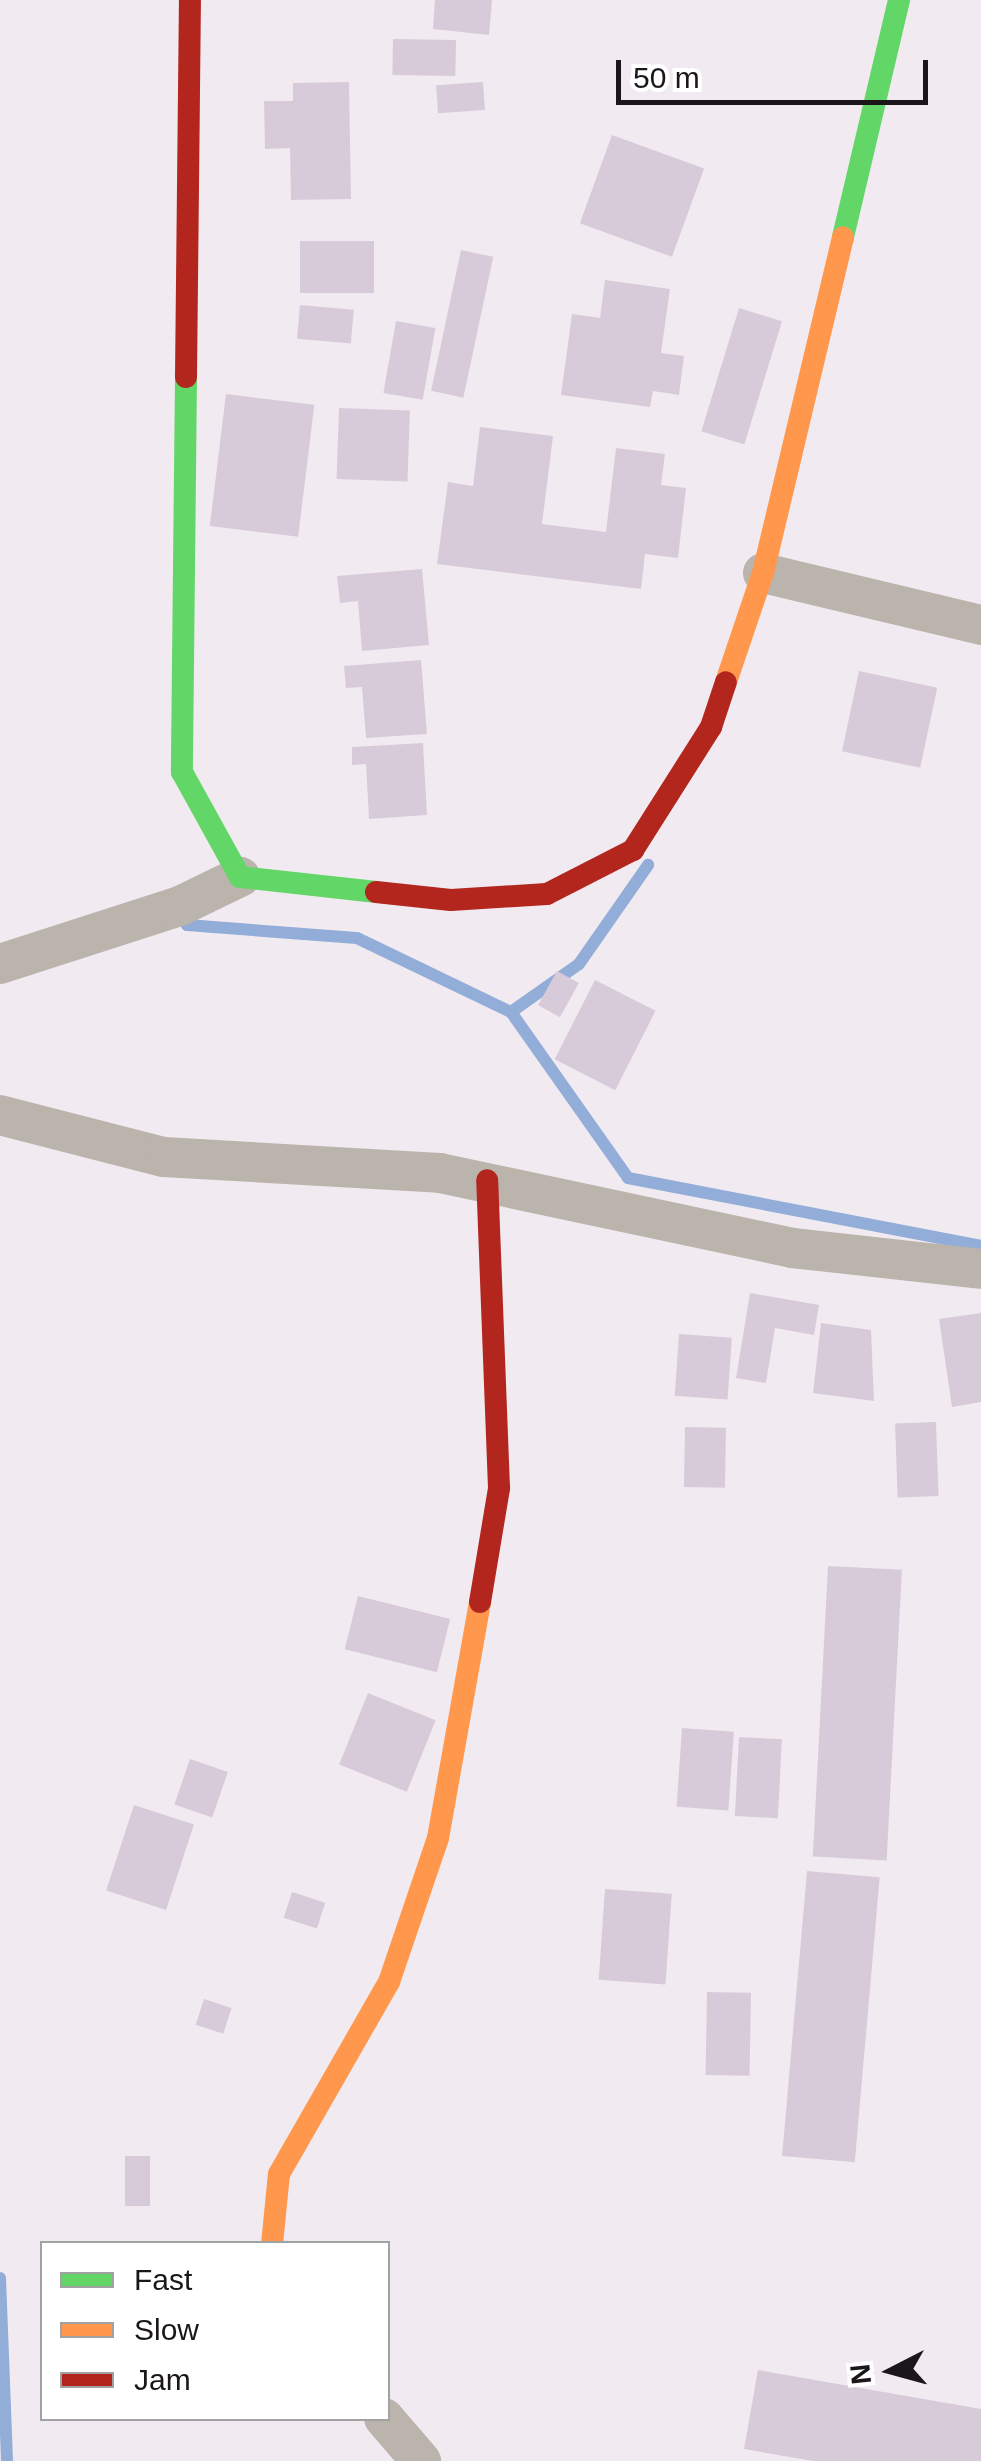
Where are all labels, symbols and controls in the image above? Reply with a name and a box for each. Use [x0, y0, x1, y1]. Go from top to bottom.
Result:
scale bar [621, 40, 934, 102]
text: 50 m [633, 61, 700, 94]
legend [40, 2241, 390, 2421]
text: Fast [134, 2263, 192, 2296]
text: Slow [134, 2313, 199, 2346]
north arrow [841, 2321, 941, 2421]
text: Jam [134, 2363, 191, 2396]
text: N [844, 2363, 877, 2386]

